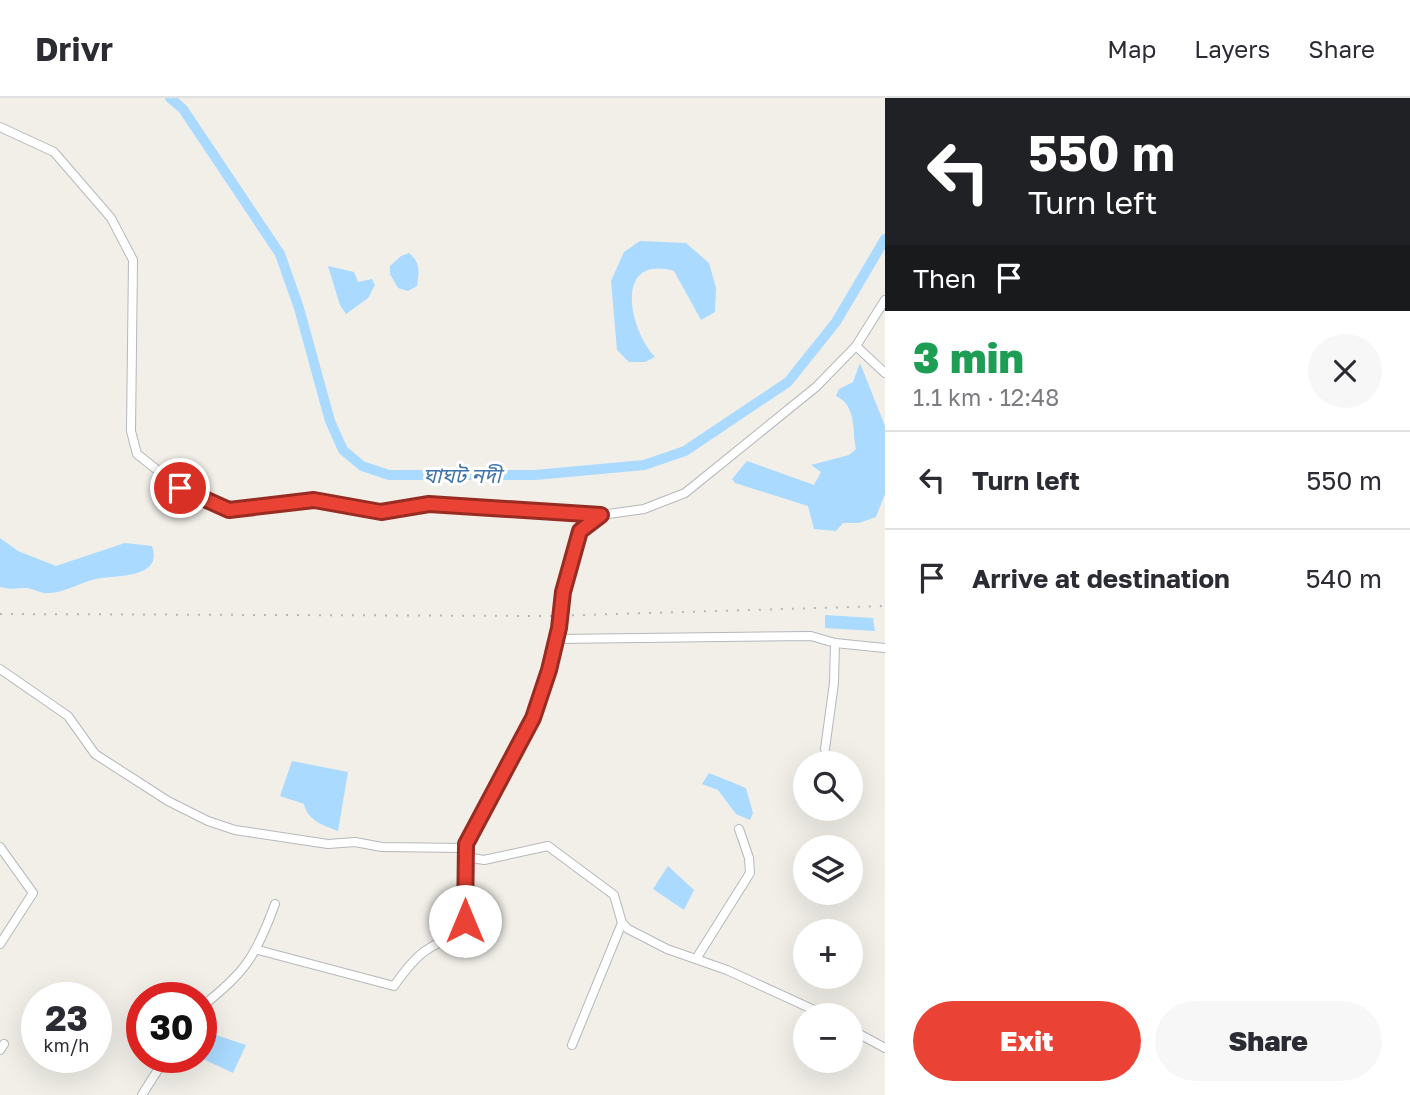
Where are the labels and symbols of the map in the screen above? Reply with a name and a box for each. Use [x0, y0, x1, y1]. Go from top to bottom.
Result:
pin [150, 458, 210, 518]
water label: ঘাঘট নদী [423, 462, 506, 488]
position arrow [428, 884, 502, 958]
speed limit sign: 30 [126, 982, 217, 1073]

